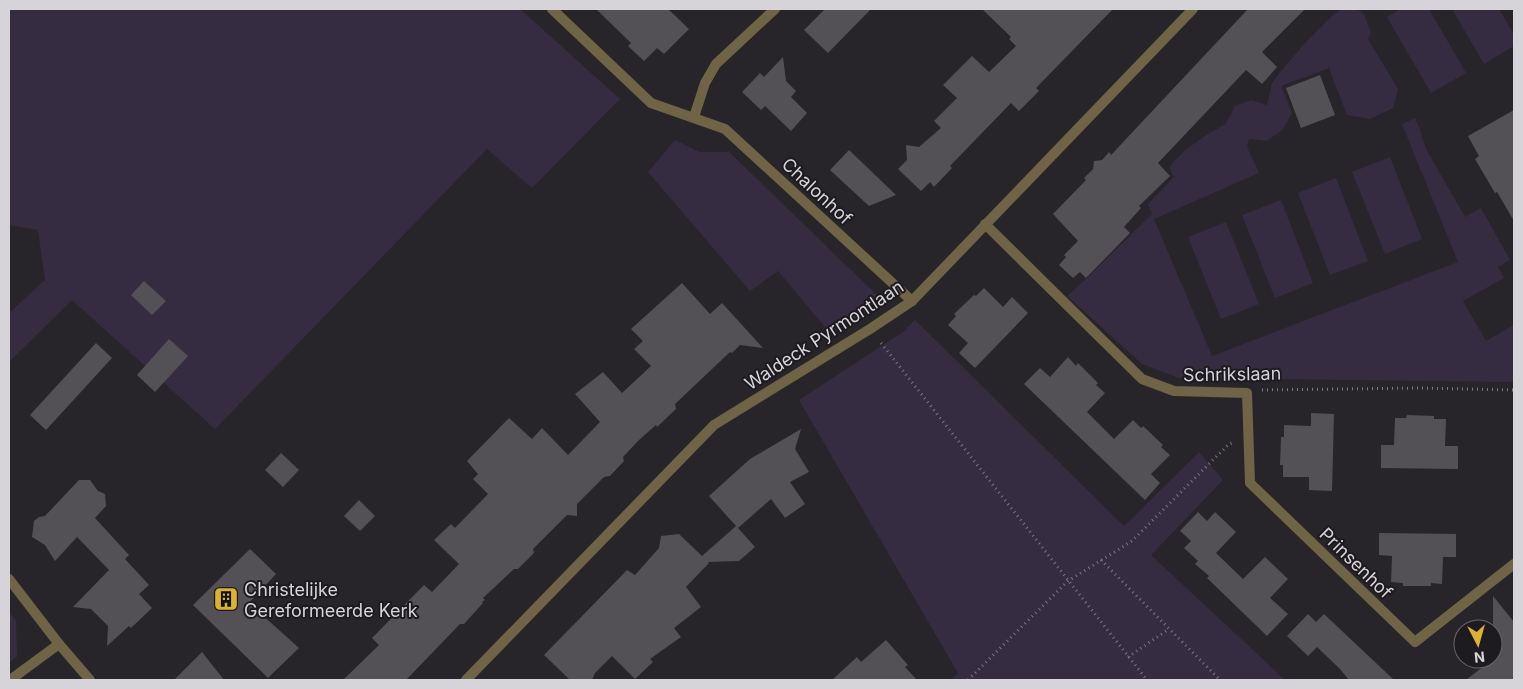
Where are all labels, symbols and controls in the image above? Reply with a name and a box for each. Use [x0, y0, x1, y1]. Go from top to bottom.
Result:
street label: Chalonhof [778, 153, 857, 229]
street label: Waldeck Pyrmontlaan [741, 276, 907, 394]
street label: Schrikslaan [1183, 363, 1281, 385]
street label: Prinsenhof [1316, 523, 1397, 603]
place label: Christelijke Gereformeerde Kerk [244, 579, 418, 621]
building icon: Christelijke Gereformeerde Kerk [213, 586, 239, 612]
north arrow [1453, 619, 1503, 669]
text: N [1473, 648, 1486, 666]

